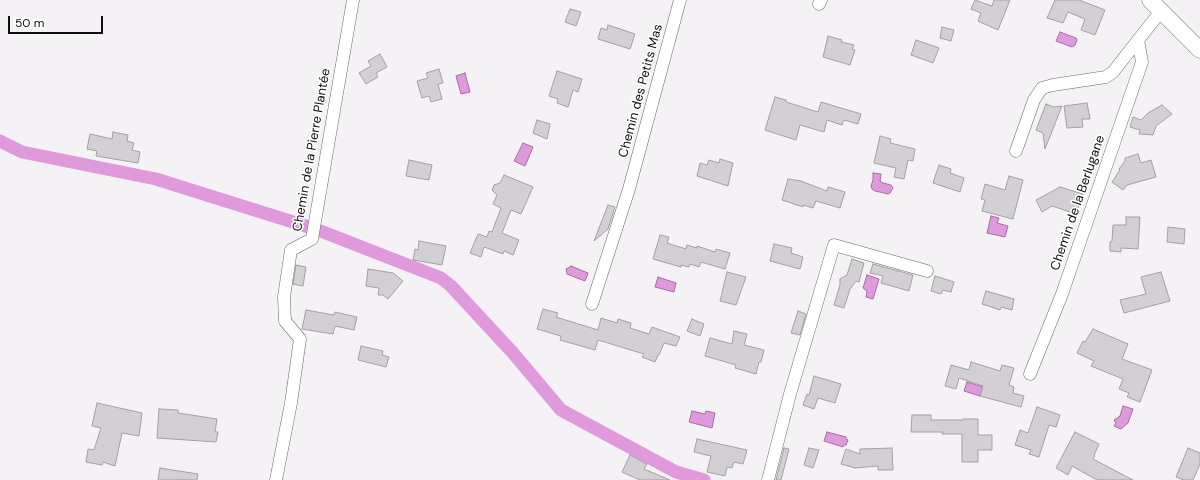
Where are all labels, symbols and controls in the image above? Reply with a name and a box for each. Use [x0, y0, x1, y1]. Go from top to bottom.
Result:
scale bar [10, 8, 105, 34]
text: 50 m [15, 15, 44, 31]
street label: Chemin des Petits Mas [616, 23, 666, 159]
street label: Chemin de la Pierre Plantée [290, 67, 334, 233]
street label: Chemin de la Berlugane [1048, 133, 1108, 273]

